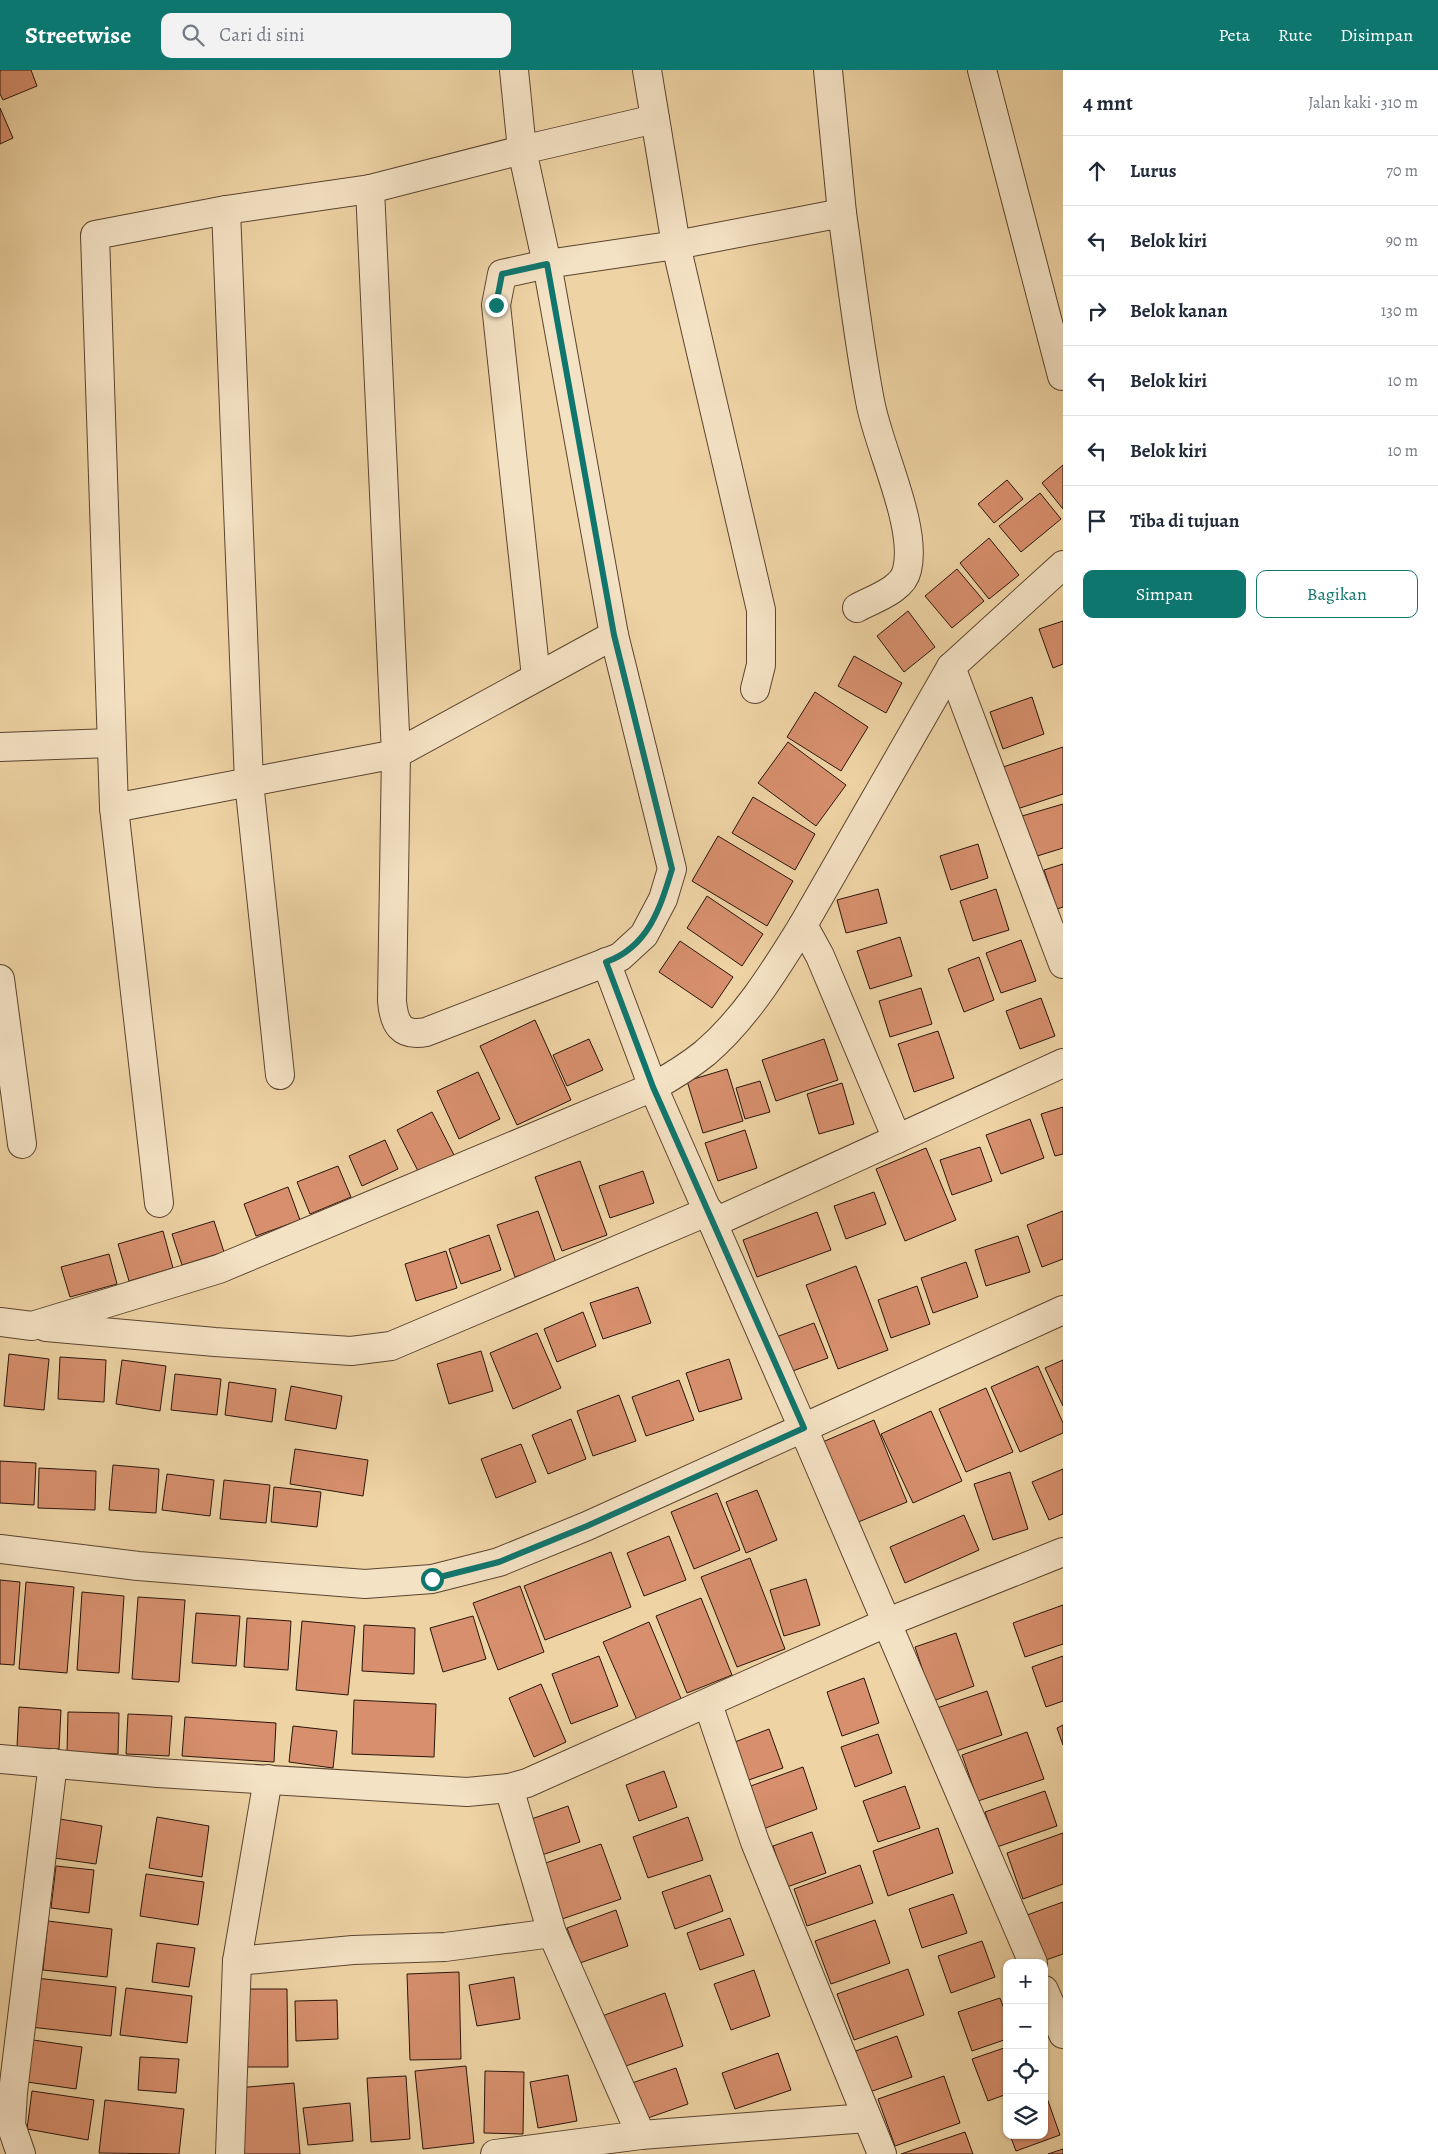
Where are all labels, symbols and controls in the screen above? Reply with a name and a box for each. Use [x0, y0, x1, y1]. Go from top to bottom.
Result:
search box [161, 13, 511, 58]
text: Streetwise [25, 19, 131, 51]
icon: search [179, 21, 207, 49]
text: Cari di sini [219, 22, 304, 48]
text: Peta [1219, 23, 1250, 47]
text: Rute [1278, 23, 1312, 47]
text: Disimpan [1340, 23, 1413, 47]
text: 4 mnt [1083, 89, 1133, 117]
text: Jalan kaki · 310 m [1308, 92, 1418, 114]
icon: ahead [1083, 157, 1111, 185]
text: Lurus [1130, 158, 1176, 184]
text: 70 m [1386, 160, 1418, 182]
icon: left [1083, 227, 1111, 255]
text: Belok kiri [1130, 228, 1207, 254]
text: 90 m [1386, 230, 1418, 252]
route end [485, 294, 508, 317]
icon: right [1083, 297, 1111, 325]
text: Belok kanan [1130, 298, 1228, 324]
text: 130 m [1381, 300, 1418, 322]
icon: left [1083, 367, 1111, 395]
text: Belok kiri [1130, 368, 1207, 394]
text: 10 m [1388, 370, 1418, 392]
icon: left [1083, 437, 1111, 465]
text: Belok kiri [1130, 438, 1207, 464]
text: 10 m [1388, 440, 1418, 462]
icon: arrive [1083, 507, 1111, 535]
text: Tiba di tujuan [1130, 508, 1239, 534]
button: Simpan [1083, 570, 1246, 618]
button: Bagikan [1256, 570, 1418, 618]
route start [421, 1568, 444, 1591]
map controls [1003, 1959, 1048, 2139]
button: + [1003, 1959, 1048, 2004]
button: − [1003, 2004, 1048, 2049]
button: locate [1003, 2049, 1048, 2094]
button: layers [1003, 2094, 1048, 2139]

